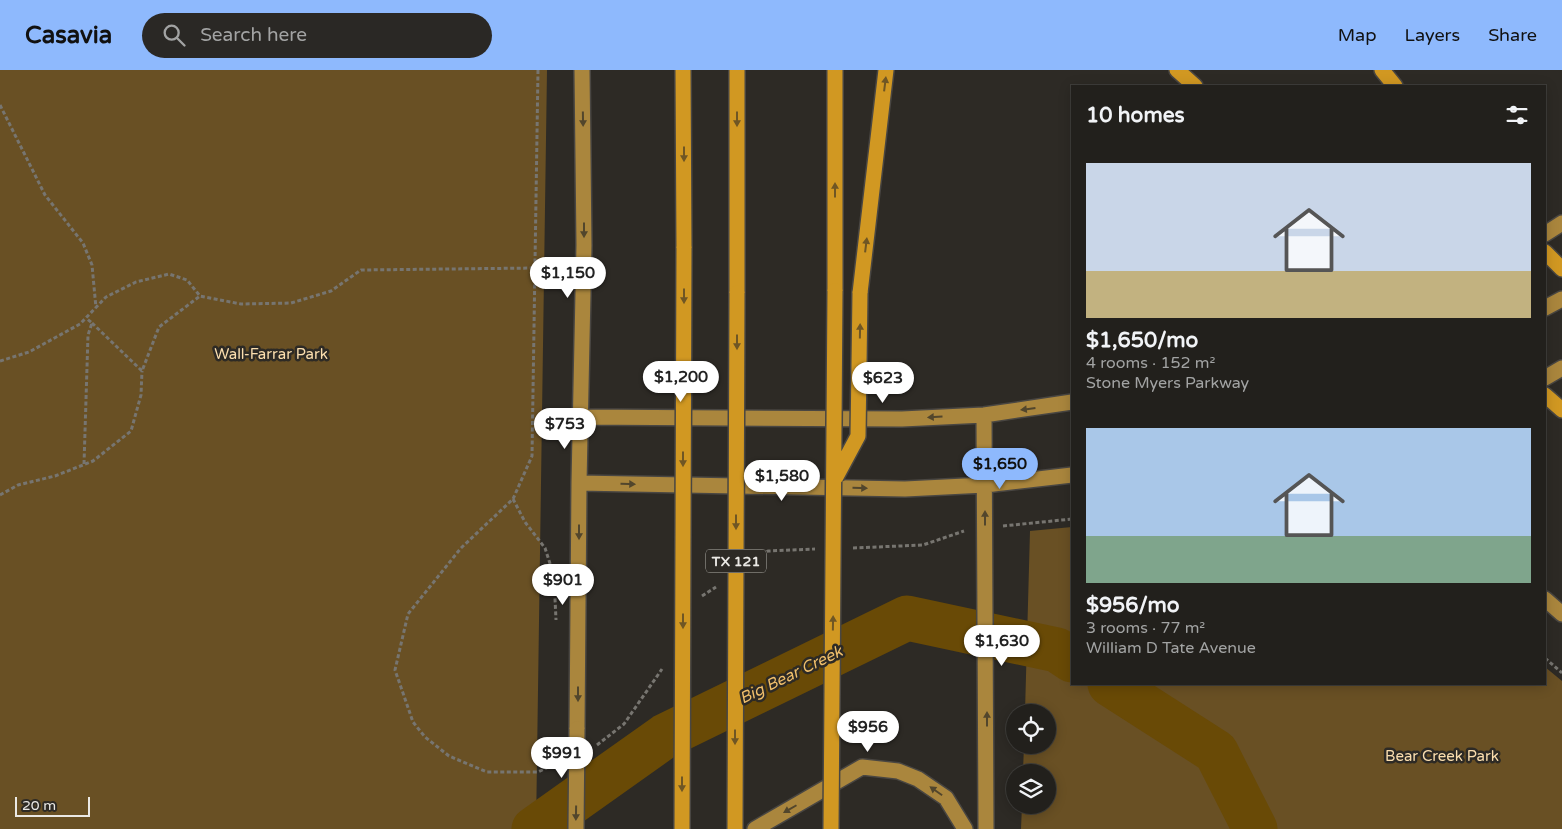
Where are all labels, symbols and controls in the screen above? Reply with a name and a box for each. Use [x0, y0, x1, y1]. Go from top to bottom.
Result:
search box [142, 13, 492, 58]
text: Casavia [25, 21, 112, 50]
icon: search [160, 21, 188, 49]
text: Search here [200, 24, 307, 46]
text: Map [1338, 24, 1377, 46]
text: Layers [1405, 24, 1460, 46]
text: Share [1488, 24, 1537, 46]
one-way arrow [881, 75, 889, 91]
icon: filters [1503, 101, 1531, 129]
text: 10 homes [1086, 103, 1185, 128]
one-way arrow [580, 111, 588, 127]
one-way arrow [733, 111, 741, 127]
one-way arrow [680, 146, 688, 162]
one-way arrow [831, 182, 839, 198]
icon: home [1264, 195, 1354, 285]
one-way arrow [580, 222, 588, 238]
one-way arrow [862, 237, 870, 253]
pin: $1,150 [527, 256, 609, 299]
text: $1,150 [541, 263, 595, 283]
one-way arrow [680, 289, 688, 305]
one-way arrow [856, 322, 864, 338]
text: $1,650/mo [1086, 328, 1198, 353]
one-way arrow [733, 334, 741, 350]
park label: Wall-Farrar Park [214, 345, 328, 363]
text: 4 rooms · 152 m² [1086, 353, 1215, 373]
pin: $1,200 [640, 360, 722, 403]
pin: $623 [853, 362, 913, 404]
text: $1,200 [654, 367, 708, 387]
text: $623 [863, 368, 903, 388]
text: Stone Myers Parkway [1086, 373, 1249, 393]
one-way arrow [1020, 405, 1036, 413]
pin: $753 [535, 408, 595, 450]
text: $753 [545, 414, 585, 434]
one-way arrow [927, 414, 943, 422]
pin: $1,650 [959, 448, 1041, 490]
one-way arrow [679, 451, 687, 467]
text: $1,650 [973, 454, 1027, 474]
pin: $1,580 [741, 460, 823, 502]
icon: home [1264, 460, 1354, 550]
text: $1,580 [755, 466, 809, 486]
one-way arrow [620, 480, 636, 488]
one-way arrow [852, 484, 868, 492]
one-way arrow [981, 510, 989, 526]
one-way arrow [732, 514, 740, 530]
one-way arrow [574, 524, 582, 540]
road number: TX 121 [706, 550, 766, 572]
pin: $901 [533, 564, 593, 606]
text: $901 [543, 570, 583, 590]
text: $956/mo [1086, 593, 1180, 618]
one-way arrow [679, 614, 687, 630]
one-way arrow [829, 615, 837, 631]
text: 3 rooms · 77 m² [1086, 618, 1205, 638]
pin: $1,630 [961, 624, 1043, 667]
text: $1,630 [975, 631, 1029, 651]
text: William D Tate Avenue [1086, 638, 1256, 658]
water label: Big Bear Creek [736, 641, 847, 709]
one-way arrow [574, 687, 582, 703]
map controls [1006, 704, 1056, 814]
button: locate [1006, 704, 1056, 754]
pin: $956 [838, 710, 898, 753]
one-way arrow [983, 711, 991, 727]
text: $956 [848, 717, 888, 737]
one-way arrow [731, 729, 739, 745]
pin: $991 [532, 736, 592, 779]
text: $991 [542, 743, 582, 763]
park label: Bear Creek Park [1385, 747, 1499, 765]
button: layers [1006, 764, 1056, 814]
one-way arrow [678, 776, 686, 792]
one-way arrow [929, 786, 942, 796]
scale bar [15, 794, 90, 817]
text: 20 m [22, 797, 56, 814]
one-way arrow [783, 804, 797, 813]
one-way arrow [572, 805, 580, 821]

